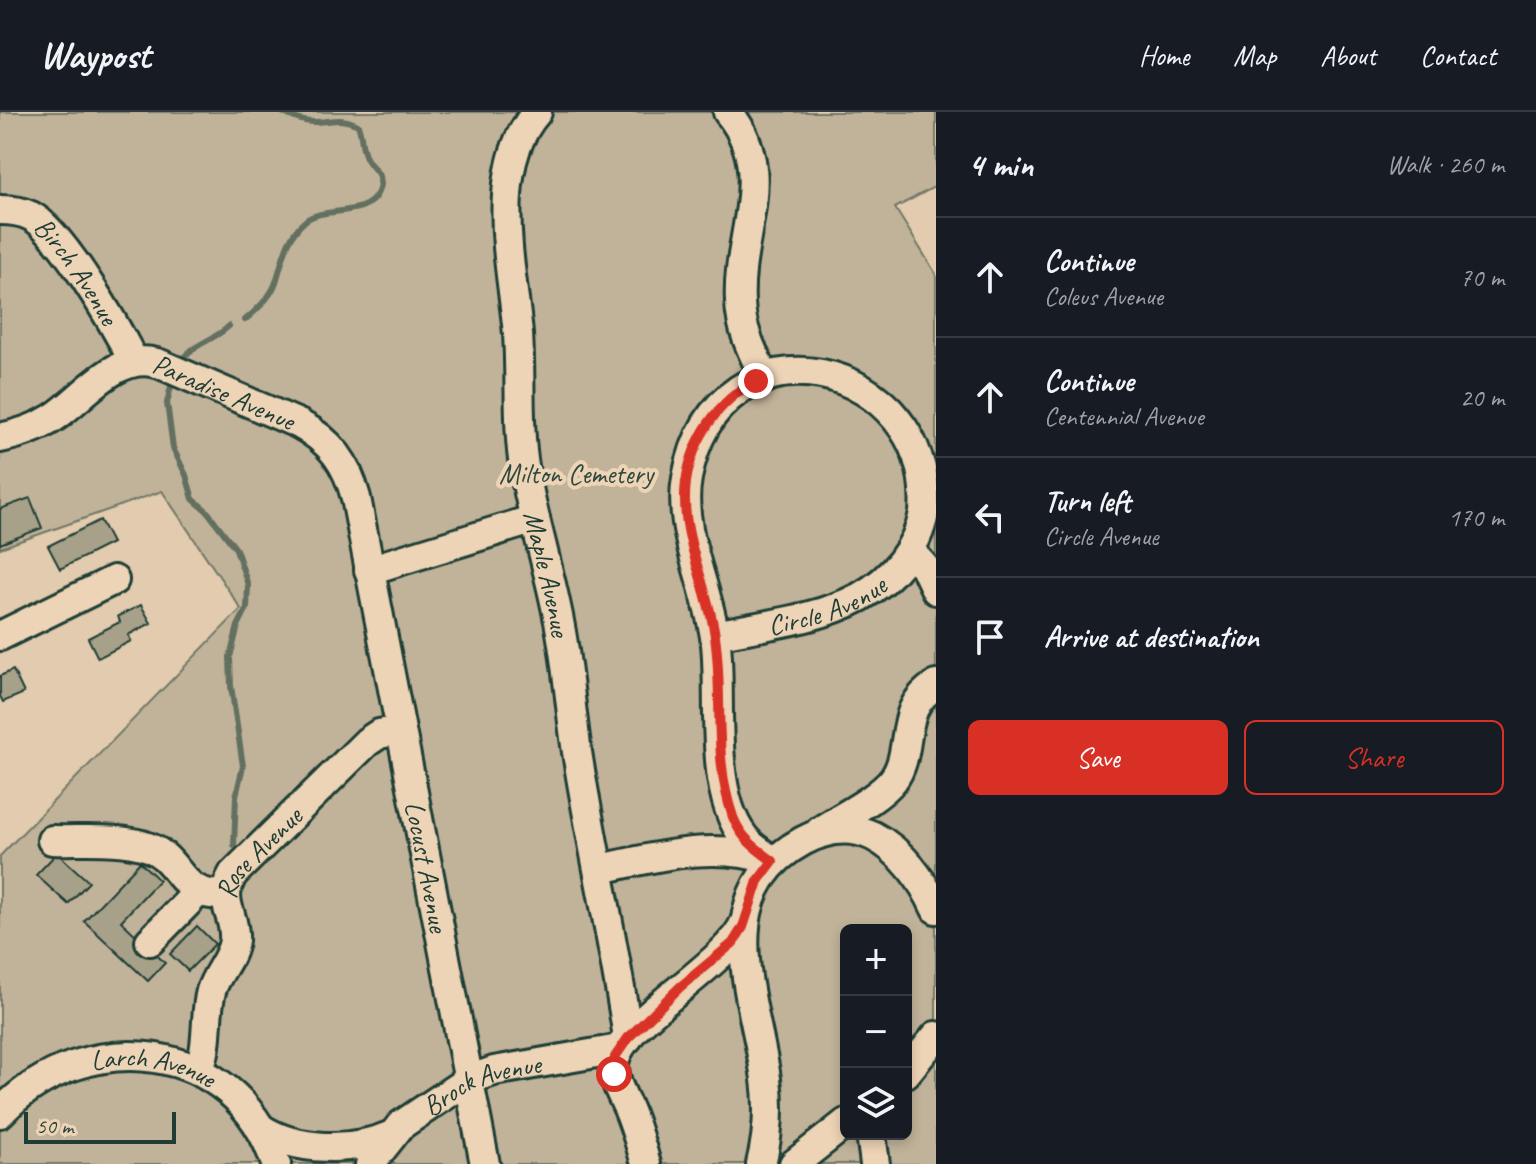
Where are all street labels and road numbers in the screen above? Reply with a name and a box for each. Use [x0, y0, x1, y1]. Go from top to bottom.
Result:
street label: Birch Avenue [27, 209, 128, 333]
street label: Paradise Avenue [148, 346, 302, 439]
street label: Maple Avenue [516, 507, 579, 641]
street label: Circle Avenue [765, 567, 895, 643]
street label: Rose Avenue [209, 798, 311, 901]
street label: Locust Avenue [397, 798, 457, 937]
street label: Larch Avenue [87, 1039, 224, 1096]
street label: Brock Avenue [416, 1046, 545, 1124]

